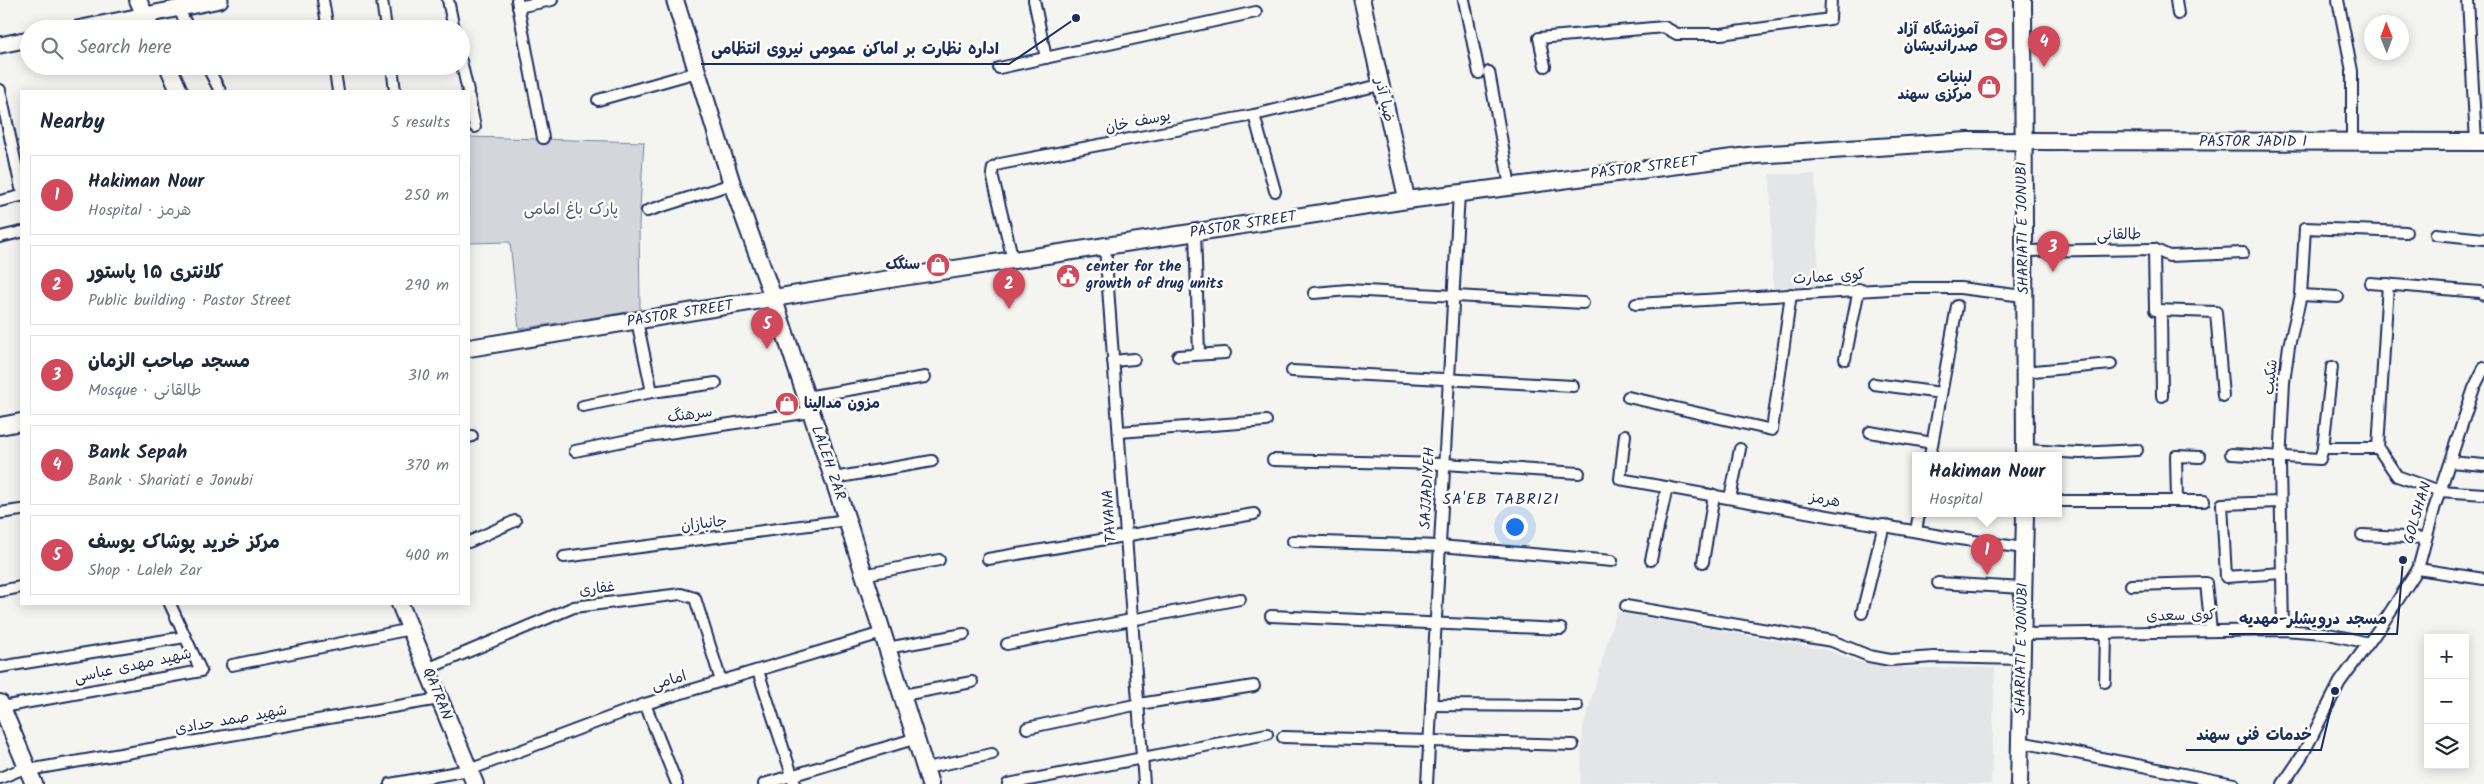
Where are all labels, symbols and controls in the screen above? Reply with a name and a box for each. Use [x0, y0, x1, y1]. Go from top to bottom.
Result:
north arrow [2364, 15, 2409, 60]
place label: آموزشگاه آزاد صدراندیشان [1897, 18, 1979, 59]
search box [20, 20, 470, 75]
school or university icon: آموزشگاه آزاد صدراندیشان [1983, 26, 2009, 52]
pin: 4 [2028, 26, 2060, 67]
text: Search here [78, 33, 172, 63]
callout: اداره نظارت بر اماکن عمومی نیروی انتظامی [701, 33, 1009, 64]
icon: search [38, 34, 66, 62]
text: اداره نظارت بر اماکن عمومی نیروی انتظامی [711, 37, 999, 62]
place label: لبنیات مرکزی سهند [1898, 66, 1972, 107]
shop icon: لبنیات مرکزی سهند [1976, 74, 2002, 100]
street label: ضیا آذر [1367, 75, 1401, 124]
street label: یوسف خان [1103, 104, 1173, 140]
text: Nearby [40, 106, 105, 139]
text: 5 results [391, 110, 450, 135]
street label: PASTOR JADID 1 [2199, 130, 2307, 154]
street label: PASTOR STREET [1589, 149, 1701, 186]
street label: SHARIATI E JONUBI [2010, 161, 2036, 295]
text: Hakiman Nour [88, 167, 204, 197]
text: 1 [55, 183, 59, 208]
text: 250 m [404, 183, 449, 208]
text: Hospital · هرمز [88, 198, 191, 223]
park label: پارک باغ امامی [524, 198, 618, 222]
street label: PASTOR STREET [1188, 204, 1300, 245]
street label: طالقانی [2097, 223, 2141, 247]
pin: 3 [2037, 231, 2069, 272]
shop icon: سنگک [925, 252, 951, 278]
place label: سنگک [886, 253, 920, 277]
place label: center for the growth of drug units [1085, 255, 1223, 296]
text: کلانتری ۱۵ پاستور [88, 258, 223, 288]
public building icon: center for the growth of drug units [1055, 263, 1081, 289]
street label: کوی عمارت [1792, 263, 1866, 291]
pin: 2 [993, 268, 1025, 309]
text: 2 [52, 273, 62, 298]
text: 290 m [405, 273, 449, 298]
text: Public building · Pastor Street [88, 288, 291, 313]
street label: PASTOR STREET [625, 293, 737, 334]
pin: 5 [751, 308, 783, 349]
text: مسجد صاحب الزمان [88, 347, 250, 377]
street label: شکیب [2257, 358, 2285, 396]
text: 3 [53, 363, 61, 388]
text: 310 m [408, 363, 449, 388]
text: Mosque · طالقانی [88, 378, 201, 403]
shop icon: مزون مدالینا [774, 391, 800, 417]
place label: مزون مدالینا [804, 392, 880, 416]
street label: سرهنگ [666, 400, 714, 430]
street label: LALEH ZAR [804, 422, 852, 504]
text: Bank Sepah [88, 438, 187, 468]
street label: SAJJADIYEH [1414, 446, 1442, 530]
popup [1912, 452, 2062, 517]
text: 4 [53, 453, 61, 478]
text: 370 m [405, 453, 449, 478]
text: Hakiman Nour [1929, 457, 2045, 487]
text: Bank · Shariati e Jonubi [88, 468, 253, 493]
street label: GOLSHAN [2397, 479, 2439, 547]
street label: هرمز [1806, 485, 1842, 514]
district label: SA'EB TABRIZI [1442, 487, 1560, 512]
text: Hospital [1929, 487, 1983, 512]
street label: TAVANA [1096, 488, 1124, 544]
street label: جانبازان [679, 509, 729, 539]
your location [1502, 514, 1528, 540]
text: مرکز خرید پوشاک یوسف [88, 528, 280, 558]
pin: 1 [1971, 534, 2003, 575]
text: 5 [53, 543, 61, 568]
text: 400 m [405, 543, 449, 568]
text: Shop · Laleh Zar [88, 558, 202, 583]
street label: غفاری [578, 575, 616, 603]
street label: SHARIATI E JONUBI [2009, 582, 2035, 716]
street label: کوی سعدی [2146, 603, 2216, 629]
callout: مسجد درویشلر-مهدیه [2229, 603, 2397, 634]
text: مسجد درویشلر-مهدیه [2239, 607, 2387, 632]
map controls [2424, 634, 2469, 769]
button: + [2424, 634, 2469, 679]
street label: شهید مهدی عباسی [72, 642, 194, 690]
street label: QATRAN [416, 664, 458, 724]
street label: امامی [648, 664, 690, 698]
button: − [2424, 679, 2469, 724]
street label: شهید صمد حدادی [173, 698, 289, 742]
callout: خدمات فنی سهند [2186, 719, 2321, 750]
text: خدمات فنی سهند [2196, 723, 2312, 748]
button: layers [2424, 724, 2469, 769]

